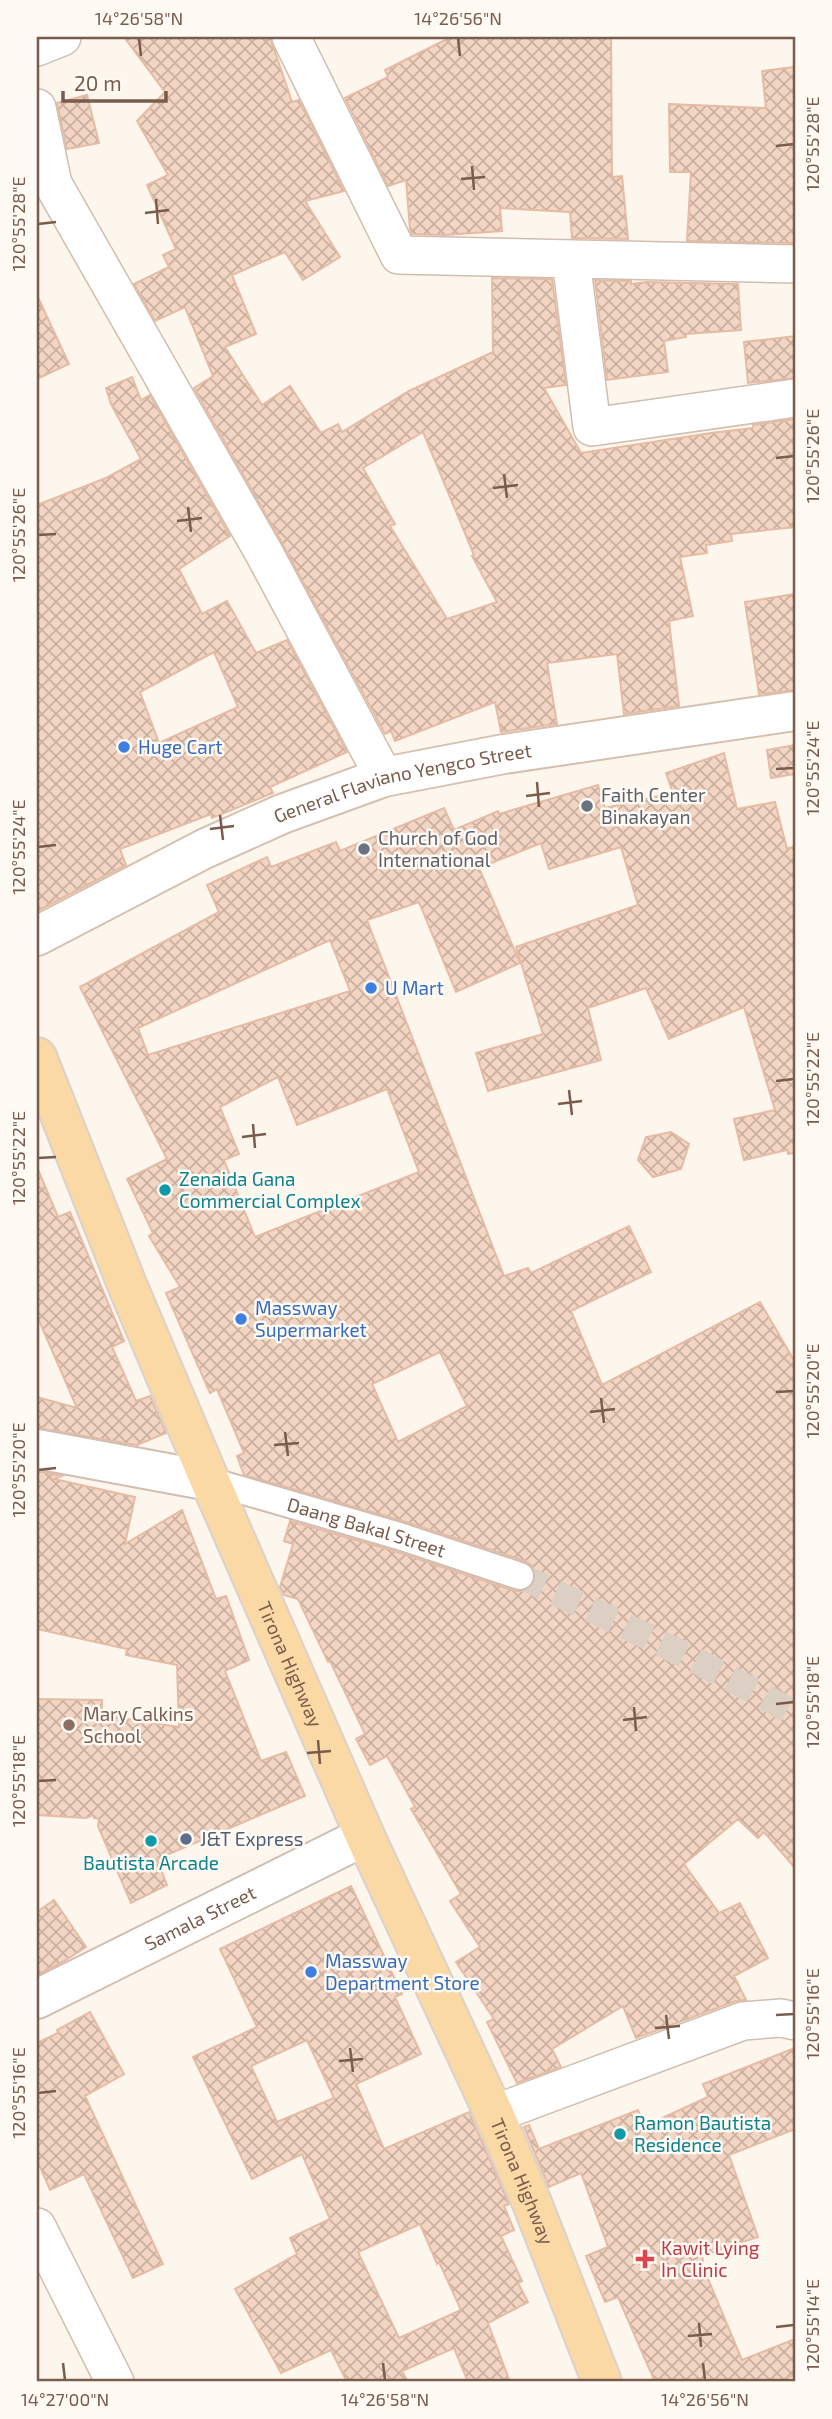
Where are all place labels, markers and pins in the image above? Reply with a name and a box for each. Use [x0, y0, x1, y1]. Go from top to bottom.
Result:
place label: Huge Cart [138, 735, 223, 758]
marker: Huge Cart [116, 739, 132, 755]
place label: Faith Center Binakayan [601, 783, 706, 828]
marker: Faith Center Binakayan [579, 798, 595, 814]
place label: Church of God International [378, 826, 498, 871]
marker: Church of God International [356, 841, 372, 857]
place label: U Mart [385, 976, 444, 999]
marker: U Mart [363, 980, 379, 996]
place label: Zenaida Gana Commercial Complex [179, 1167, 361, 1212]
marker: Zenaida Gana Commercial Complex [157, 1182, 173, 1198]
place label: Massway Supermarket [255, 1296, 367, 1341]
marker: Massway Supermarket [233, 1311, 249, 1327]
place label: Mary Calkins School [83, 1702, 194, 1747]
marker: Mary Calkins School [61, 1717, 77, 1733]
place label: J&T Express [200, 1827, 303, 1850]
marker: J&T Express [178, 1831, 194, 1847]
marker: Bautista Arcade [143, 1833, 159, 1849]
place label: Bautista Arcade [83, 1851, 219, 1874]
place label: Massway Department Store [325, 1949, 480, 1994]
marker: Massway Department Store [303, 1964, 319, 1980]
place label: Ramon Bautista Residence [634, 2111, 771, 2156]
marker: Ramon Bautista Residence [612, 2126, 628, 2142]
place label: Kawit Lying In Clinic [661, 2236, 760, 2281]
marker: Kawit Lying In Clinic [635, 2249, 655, 2269]

